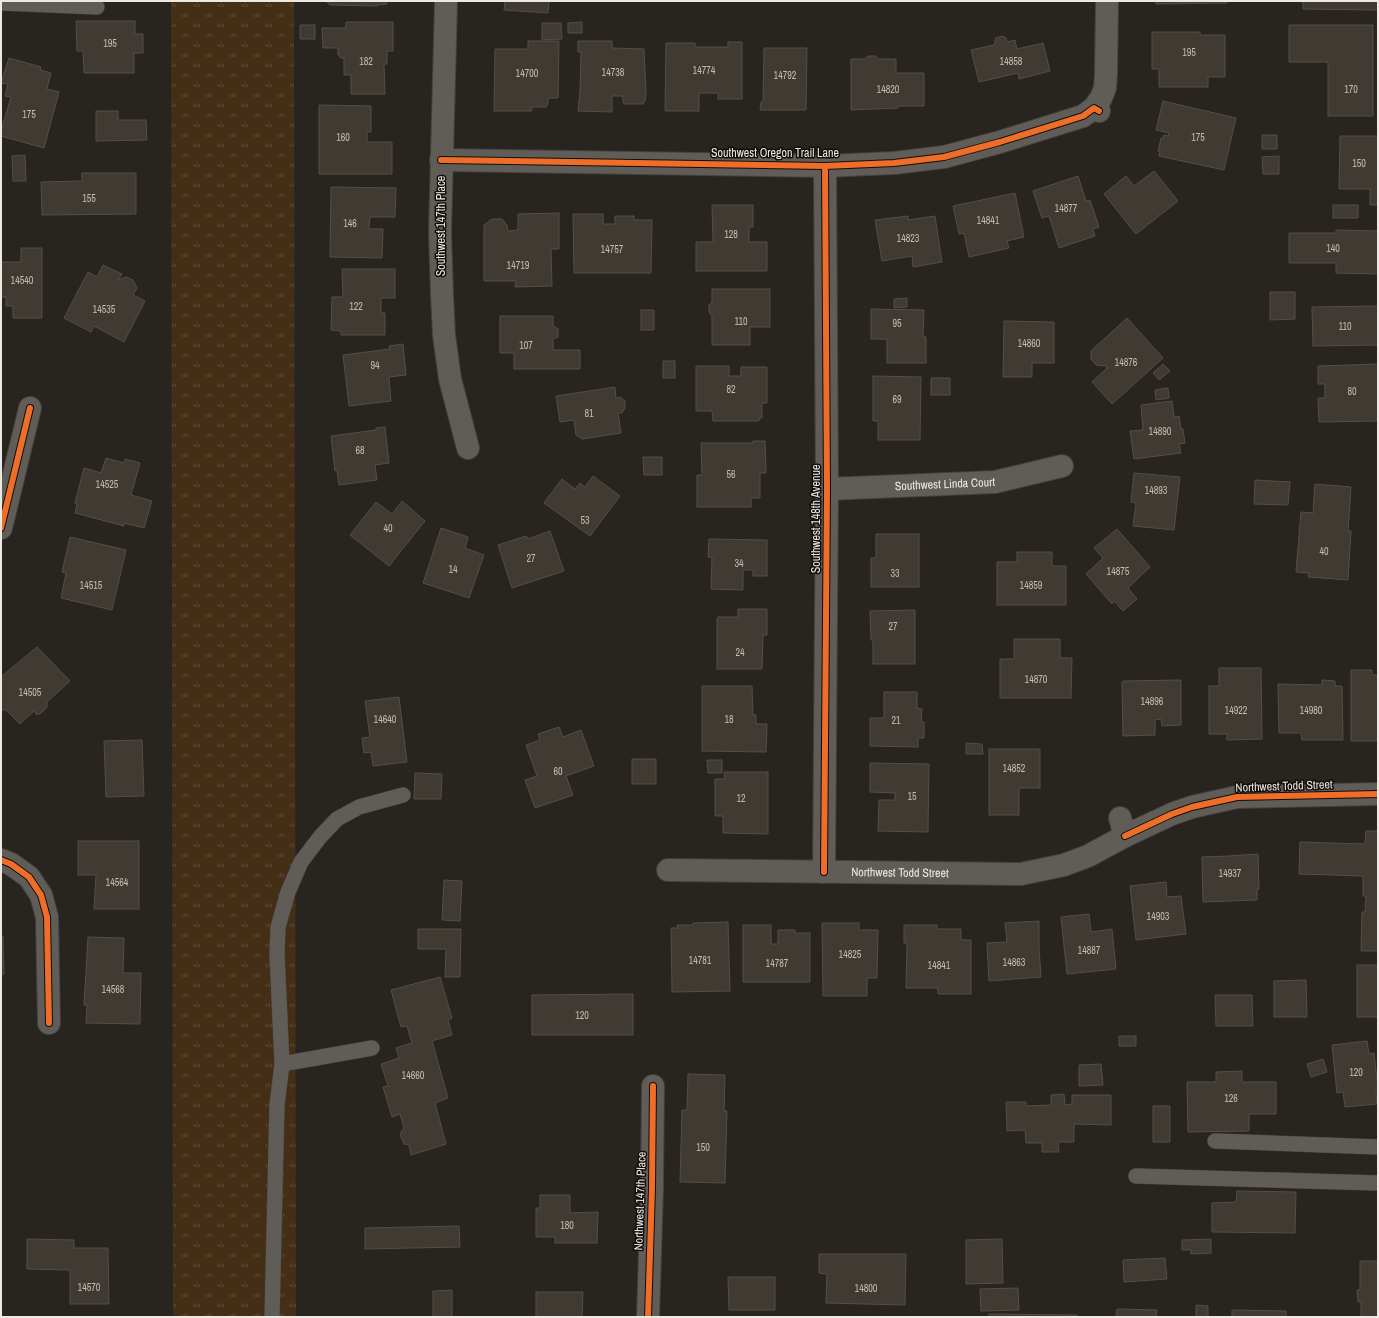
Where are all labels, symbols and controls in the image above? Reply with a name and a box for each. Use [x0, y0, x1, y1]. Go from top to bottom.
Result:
house number: 195 [103, 37, 117, 50]
house number: 195 [1182, 46, 1196, 59]
house number: 182 [359, 55, 373, 68]
house number: 14858 [1000, 55, 1023, 68]
house number: 14774 [693, 64, 716, 77]
house number: 14738 [602, 66, 625, 79]
house number: 14700 [516, 67, 539, 80]
house number: 14792 [774, 69, 797, 82]
house number: 14820 [877, 83, 900, 96]
house number: 170 [1344, 83, 1358, 96]
house number: 175 [22, 108, 36, 121]
house number: 160 [336, 131, 350, 144]
house number: 175 [1191, 131, 1205, 144]
street label: Southwest Oregon Trail Lane [711, 145, 839, 161]
house number: 150 [1352, 157, 1366, 170]
street label: Southwest 147th Place [433, 176, 449, 276]
house number: 155 [82, 192, 96, 205]
house number: 14877 [1055, 202, 1078, 215]
house number: 14841 [977, 214, 1000, 227]
house number: 146 [343, 217, 357, 230]
house number: 128 [724, 228, 738, 241]
house number: 14823 [897, 232, 920, 245]
house number: 140 [1326, 242, 1340, 255]
house number: 14757 [601, 243, 624, 256]
house number: 14719 [507, 259, 530, 272]
house number: 14540 [11, 274, 34, 287]
house number: 122 [349, 300, 363, 313]
house number: 14535 [93, 303, 116, 316]
house number: 110 [734, 315, 748, 328]
house number: 95 [892, 317, 902, 330]
house number: 110 [1338, 320, 1352, 333]
house number: 14860 [1018, 337, 1041, 350]
house number: 107 [519, 339, 533, 352]
house number: 14876 [1115, 356, 1138, 369]
house number: 94 [370, 359, 380, 372]
house number: 82 [726, 383, 736, 396]
house number: 80 [1347, 385, 1357, 398]
house number: 69 [892, 393, 902, 406]
house number: 81 [584, 407, 594, 420]
house number: 14890 [1149, 425, 1172, 438]
house number: 68 [355, 444, 365, 457]
street label: Southwest 148th Avenue [808, 465, 824, 573]
house number: 56 [726, 468, 736, 481]
street label: Southwest Linda Court [894, 474, 996, 494]
house number: 14525 [96, 478, 119, 491]
house number: 14893 [1145, 484, 1168, 497]
house number: 53 [580, 514, 590, 527]
house number: 40 [383, 522, 393, 535]
house number: 40 [1319, 545, 1329, 558]
house number: 27 [526, 552, 536, 565]
house number: 34 [734, 557, 744, 570]
house number: 14 [448, 563, 458, 576]
house number: 14875 [1107, 565, 1130, 578]
house number: 33 [890, 567, 900, 580]
house number: 14515 [80, 579, 103, 592]
house number: 14859 [1020, 579, 1043, 592]
house number: 27 [888, 620, 898, 633]
house number: 24 [735, 646, 745, 659]
house number: 14870 [1025, 673, 1048, 686]
house number: 14505 [19, 686, 42, 699]
house number: 14896 [1141, 695, 1164, 708]
house number: 14922 [1225, 704, 1248, 717]
house number: 14980 [1300, 704, 1323, 717]
house number: 14640 [374, 713, 397, 726]
house number: 18 [724, 713, 734, 726]
house number: 21 [891, 714, 901, 727]
house number: 14852 [1003, 762, 1026, 775]
house number: 60 [553, 765, 563, 778]
street label: Northwest Todd Street [1235, 776, 1333, 796]
house number: 15 [907, 790, 917, 803]
house number: 12 [736, 792, 746, 805]
street label: Northwest Todd Street [851, 864, 949, 881]
house number: 14937 [1219, 867, 1242, 880]
house number: 14564 [106, 876, 129, 889]
house number: 14903 [1147, 910, 1170, 923]
house number: 14887 [1078, 944, 1101, 957]
house number: 14825 [839, 948, 862, 961]
house number: 14781 [689, 954, 712, 967]
house number: 14863 [1003, 956, 1026, 969]
house number: 14787 [766, 957, 789, 970]
house number: 14841 [928, 959, 951, 972]
house number: 14568 [102, 983, 125, 996]
house number: 120 [575, 1009, 589, 1022]
house number: 120 [1349, 1066, 1363, 1079]
house number: 14660 [402, 1069, 425, 1082]
house number: 126 [1224, 1092, 1238, 1105]
house number: 150 [696, 1141, 710, 1154]
street label: Northwest 147th Place [630, 1151, 650, 1251]
house number: 180 [560, 1219, 574, 1232]
house number: 14570 [78, 1281, 101, 1294]
house number: 14800 [855, 1282, 878, 1295]

